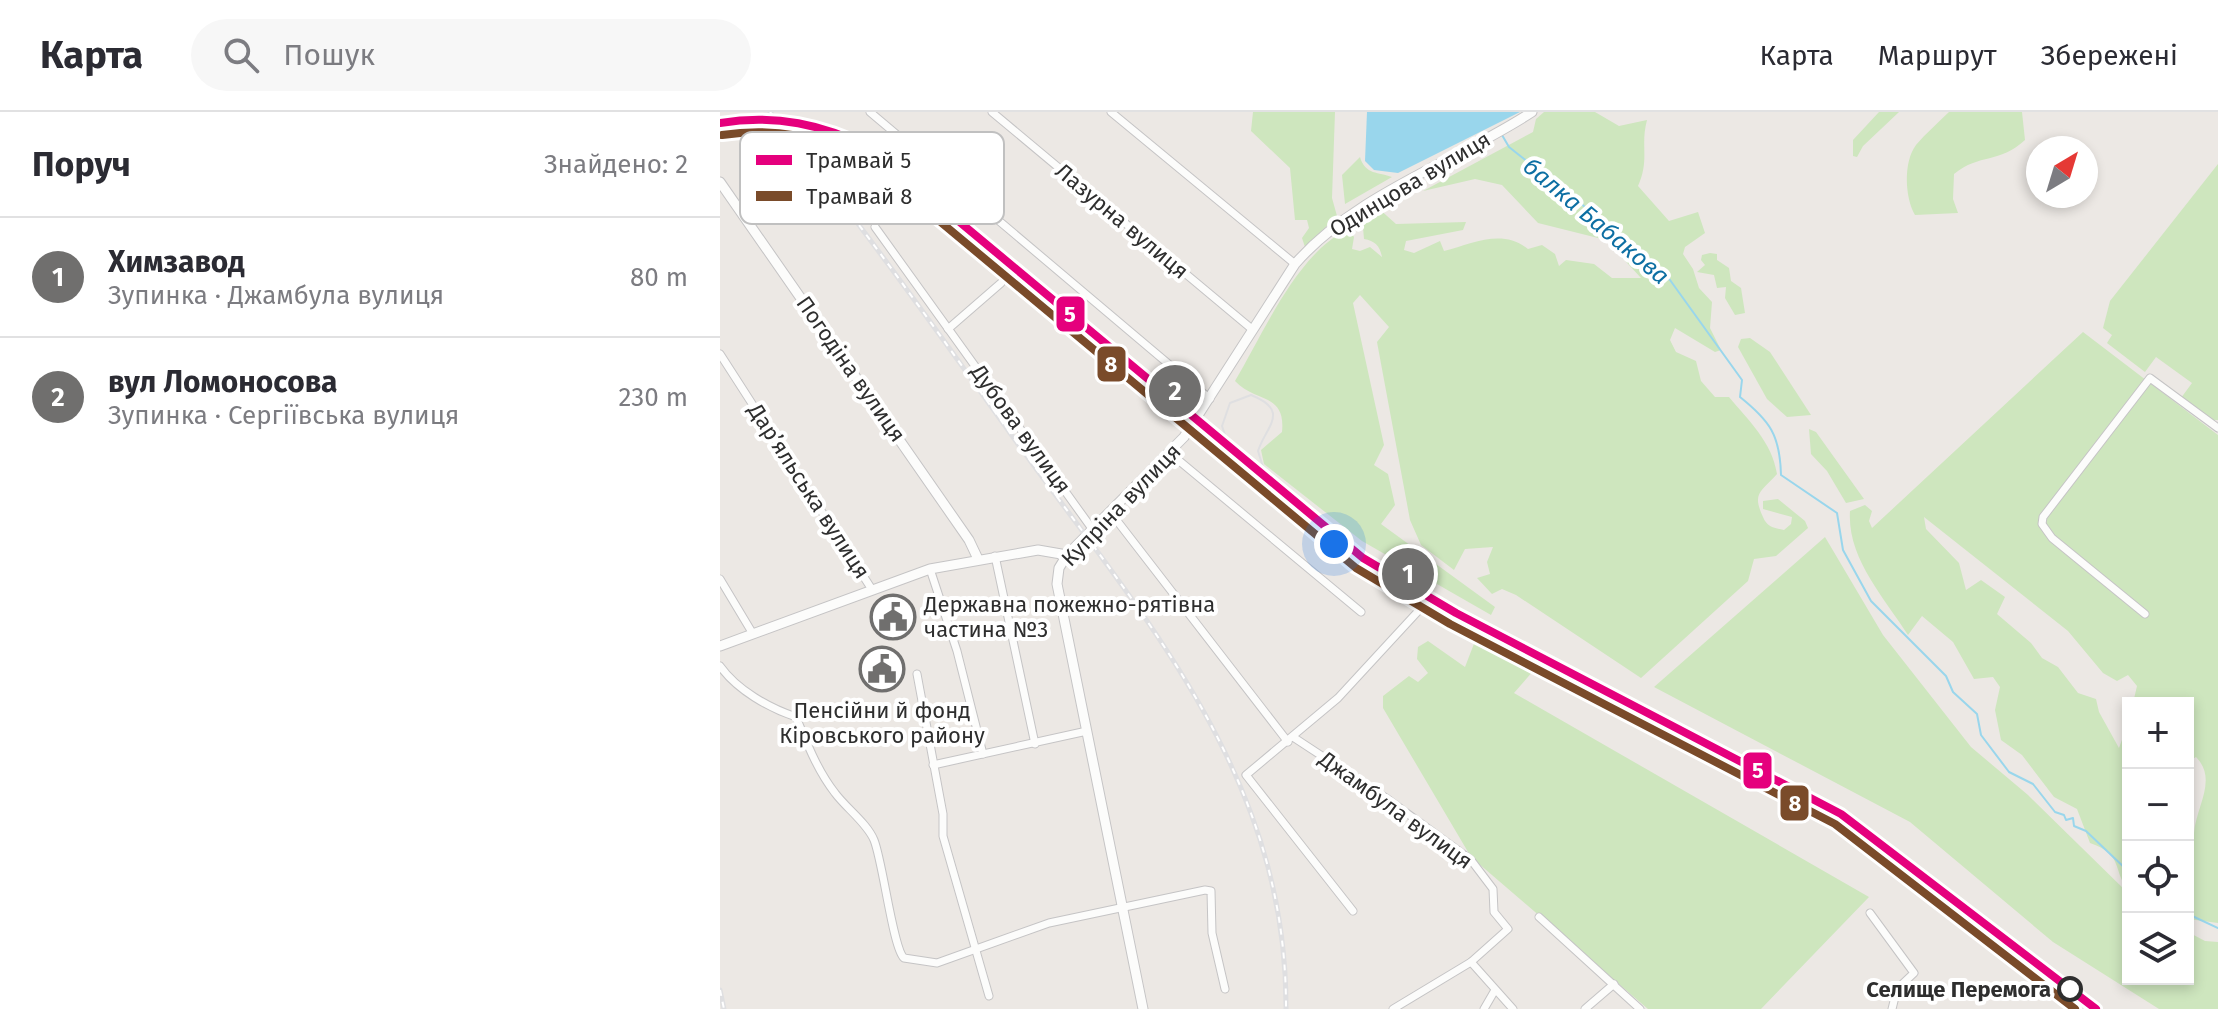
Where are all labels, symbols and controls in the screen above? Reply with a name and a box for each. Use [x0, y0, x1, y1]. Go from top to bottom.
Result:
search box [191, 19, 751, 91]
text: Карта [40, 32, 143, 78]
icon: search [219, 33, 263, 77]
text: Пошук [283, 37, 375, 73]
text: Карта [1760, 39, 1834, 72]
text: Маршрут [1878, 39, 1997, 72]
text: Збережені [2041, 39, 2178, 72]
street label: Одинцова вулиця [1325, 125, 1495, 243]
legend [740, 132, 1004, 224]
north arrow [2026, 136, 2098, 208]
text: Поруч [32, 144, 131, 185]
text: Трамвай 5 [806, 147, 911, 174]
text: Знайдено: 2 [544, 149, 688, 180]
water label: балка Бабакова [1517, 152, 1675, 290]
street label: Лазурна вулиця [1050, 157, 1194, 285]
text: Трамвай 8 [806, 183, 912, 210]
text: Химзавод [108, 244, 245, 280]
text: 1 [52, 262, 64, 293]
text: 80 m [630, 262, 688, 293]
text: Зупинка · Джамбула вулиця [108, 280, 444, 311]
street label: Погодіна вулиця [791, 291, 911, 447]
line badge: 5 [1055, 295, 1086, 333]
text: 5 [1064, 301, 1076, 328]
line badge: 8 [1096, 345, 1127, 383]
text: 8 [1105, 351, 1118, 378]
street label: Дубова вулиця [964, 358, 1077, 499]
pin: 2 [1149, 361, 1201, 421]
text: вул Ломоносова [108, 364, 338, 400]
text: 2 [51, 382, 65, 413]
text: 230 m [619, 382, 688, 413]
street label: Дар’яльська вулиця [742, 398, 876, 584]
text: Зупинка · Сергіївська вулиця [108, 400, 459, 431]
street label: Купріна вулиця [1056, 438, 1186, 572]
your location [1314, 524, 1354, 564]
pin: 1 [1382, 544, 1434, 604]
place label: Державна пожежно-рятівна частина №3 [923, 591, 1215, 643]
public building icon: Державна пожежно-рятівна частина №3 [869, 593, 917, 641]
public building icon: Пенсійни й фонд Кіровського району [858, 645, 906, 693]
place label: Пенсійни й фонд Кіровського району [779, 697, 985, 749]
map controls [2122, 697, 2194, 985]
button: + [2122, 697, 2194, 769]
street label: Джамбула вулиця [1313, 745, 1478, 875]
line badge: 5 [1742, 751, 1773, 790]
text: 5 [1752, 757, 1764, 784]
button: − [2122, 769, 2194, 841]
line badge: 8 [1779, 784, 1810, 822]
text: 8 [1789, 790, 1802, 817]
button: locate [2122, 841, 2194, 913]
button: layers [2122, 913, 2194, 985]
place label: Селище Перемога [1866, 976, 2051, 1003]
marker: Селище Перемога [2058, 977, 2082, 1001]

